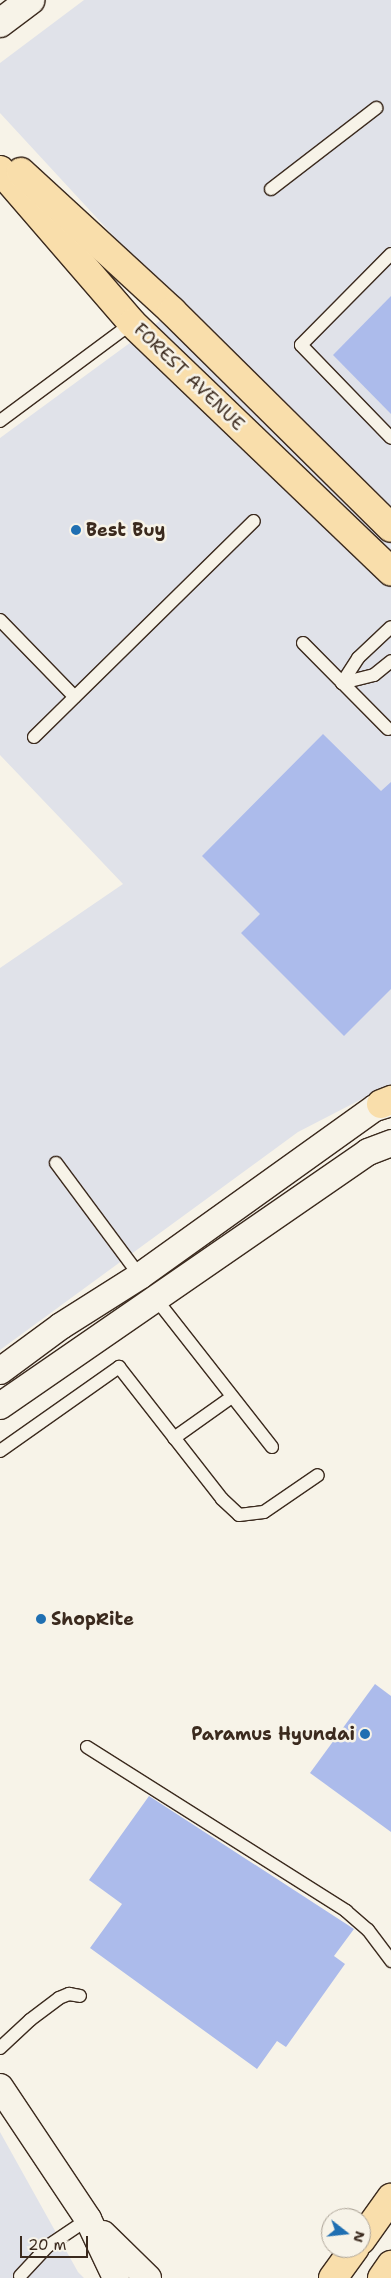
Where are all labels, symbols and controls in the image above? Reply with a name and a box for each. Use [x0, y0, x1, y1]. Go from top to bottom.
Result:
street label: FOREST AVENUE [129, 319, 249, 435]
place label: Best Buy [86, 519, 166, 541]
marker: Best Buy [70, 524, 82, 536]
place label: ShopRite [51, 1608, 134, 1630]
marker: ShopRite [35, 1613, 47, 1625]
place label: Paramus Hyundai [191, 1723, 355, 1745]
marker: Paramus Hyundai [359, 1728, 371, 1740]
north arrow [321, 2208, 371, 2258]
scale bar [22, 2226, 90, 2258]
text: N [349, 2229, 370, 2245]
text: 20 m [28, 2235, 67, 2255]

